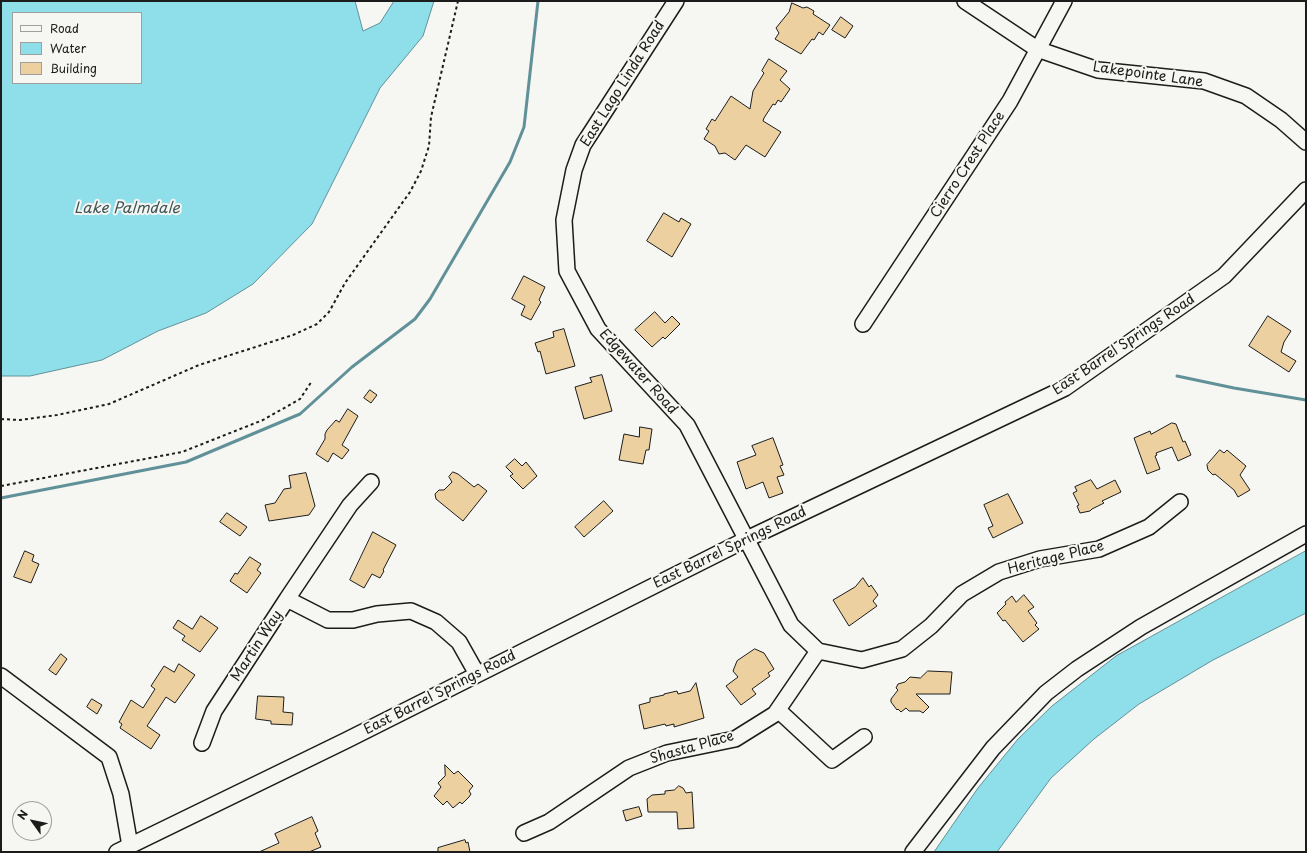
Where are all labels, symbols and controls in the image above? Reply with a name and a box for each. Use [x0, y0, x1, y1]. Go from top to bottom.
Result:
legend [12, 12, 142, 84]
street label: East Lago Linda Road [577, 18, 669, 150]
text: Road [50, 19, 79, 37]
text: Water [50, 39, 86, 57]
text: Building [50, 59, 97, 77]
street label: Lakepointe Lane [1092, 59, 1204, 91]
street label: Cierro Crest Place [927, 108, 1009, 222]
water label: Lake Palmdale [74, 200, 180, 218]
street label: East Barrel Springs Road [1050, 291, 1198, 399]
street label: Edgewater Road [595, 326, 681, 418]
street label: East Barrel Springs Road [651, 504, 809, 592]
street label: Heritage Place [1006, 538, 1106, 578]
street label: Martin Way [228, 607, 286, 685]
street label: East Barrel Springs Road [361, 647, 519, 739]
street label: Shasta Place [648, 728, 736, 768]
north arrow [12, 801, 52, 841]
text: N [13, 806, 32, 823]

